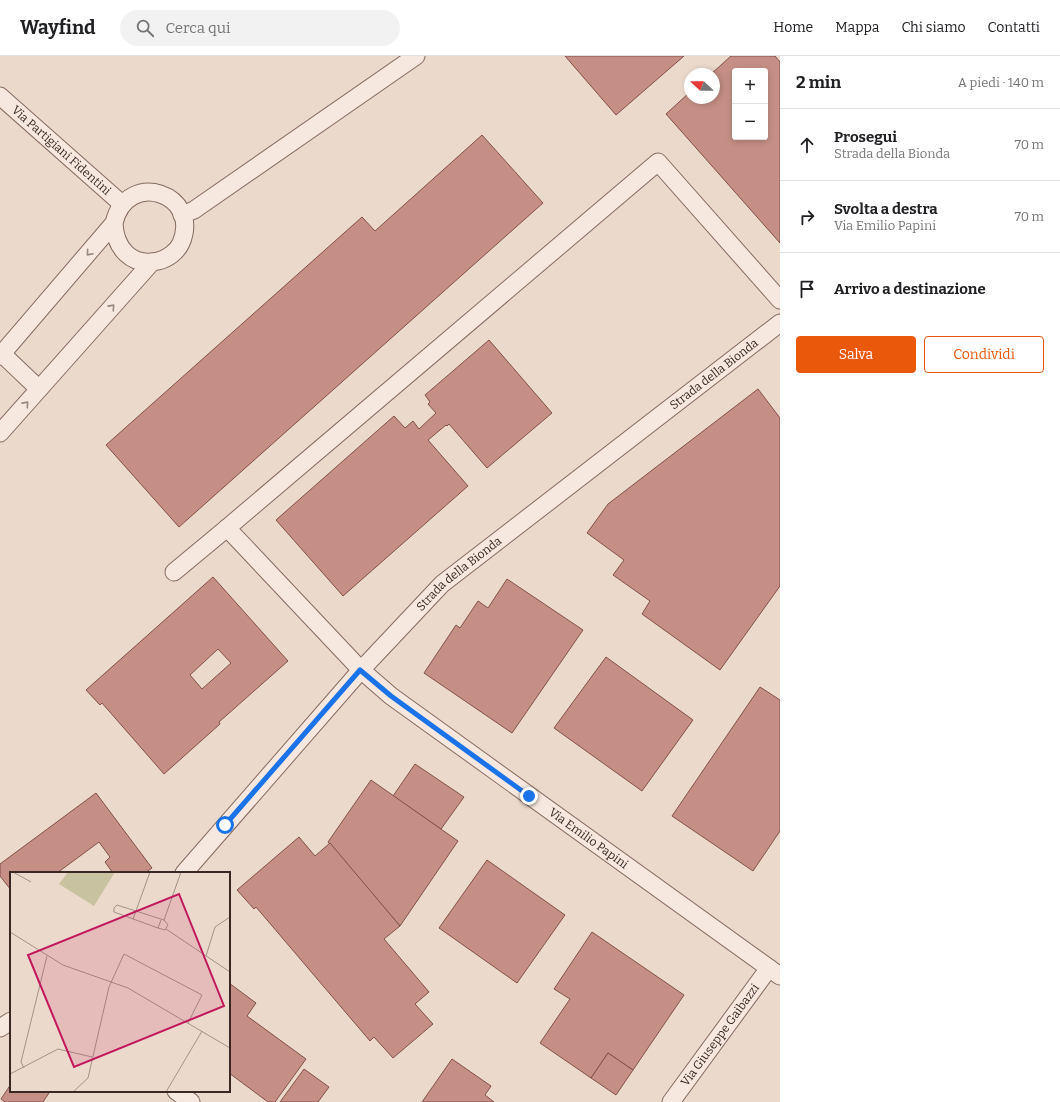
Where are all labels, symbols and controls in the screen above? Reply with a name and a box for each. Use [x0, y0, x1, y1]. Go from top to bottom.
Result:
search box [120, 10, 400, 46]
text: Wayfind [20, 16, 96, 39]
icon: search [134, 17, 156, 39]
text: Cerca qui [166, 19, 230, 37]
text: Home [773, 19, 813, 36]
text: Mappa [835, 19, 880, 36]
text: Chi siamo [902, 19, 966, 36]
text: Contatti [988, 19, 1040, 36]
north arrow [684, 68, 720, 104]
map controls [732, 68, 768, 140]
button: + [732, 68, 768, 104]
text: 2 min [796, 72, 841, 93]
text: A piedi · 140 m [958, 75, 1044, 90]
street label: Via Partigiani Fidentini [9, 103, 114, 198]
button: − [732, 104, 768, 140]
text: Prosegui [834, 128, 897, 146]
icon: ahead [796, 134, 818, 156]
text: 70 m [1014, 137, 1044, 152]
text: Strada della Bionda [834, 146, 950, 161]
text: Svolta a destra [834, 200, 938, 218]
icon: right [796, 206, 818, 228]
text: 70 m [1014, 209, 1044, 224]
text: Via Emilio Papini [834, 218, 936, 233]
one-way arrow [86, 248, 93, 255]
icon: arrive [796, 278, 818, 300]
text: Arrivo a destinazione [834, 280, 986, 298]
one-way arrow [108, 304, 115, 312]
street label: Strada della Bionda [667, 335, 761, 412]
button: Salva [796, 336, 916, 373]
button: Condividi [924, 336, 1044, 373]
one-way arrow [21, 402, 28, 409]
street label: Strada della Bionda [413, 533, 505, 614]
route end [520, 787, 538, 805]
street label: Via Emilio Papini [546, 805, 631, 872]
route start [216, 816, 234, 834]
inset map [10, 872, 230, 1092]
street label: Via Giuseppe Gaibazzi [678, 981, 762, 1089]

